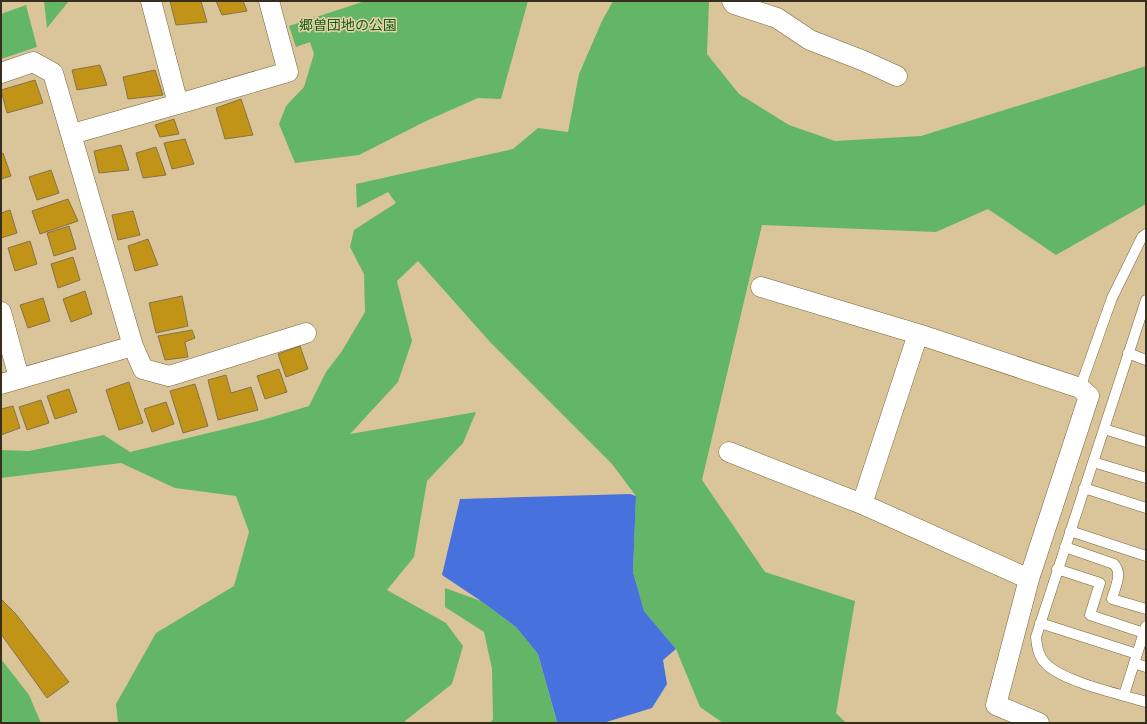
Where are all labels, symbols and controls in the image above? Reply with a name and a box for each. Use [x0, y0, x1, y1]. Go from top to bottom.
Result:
park label: 郷曽団地の公園 [299, 17, 397, 34]

